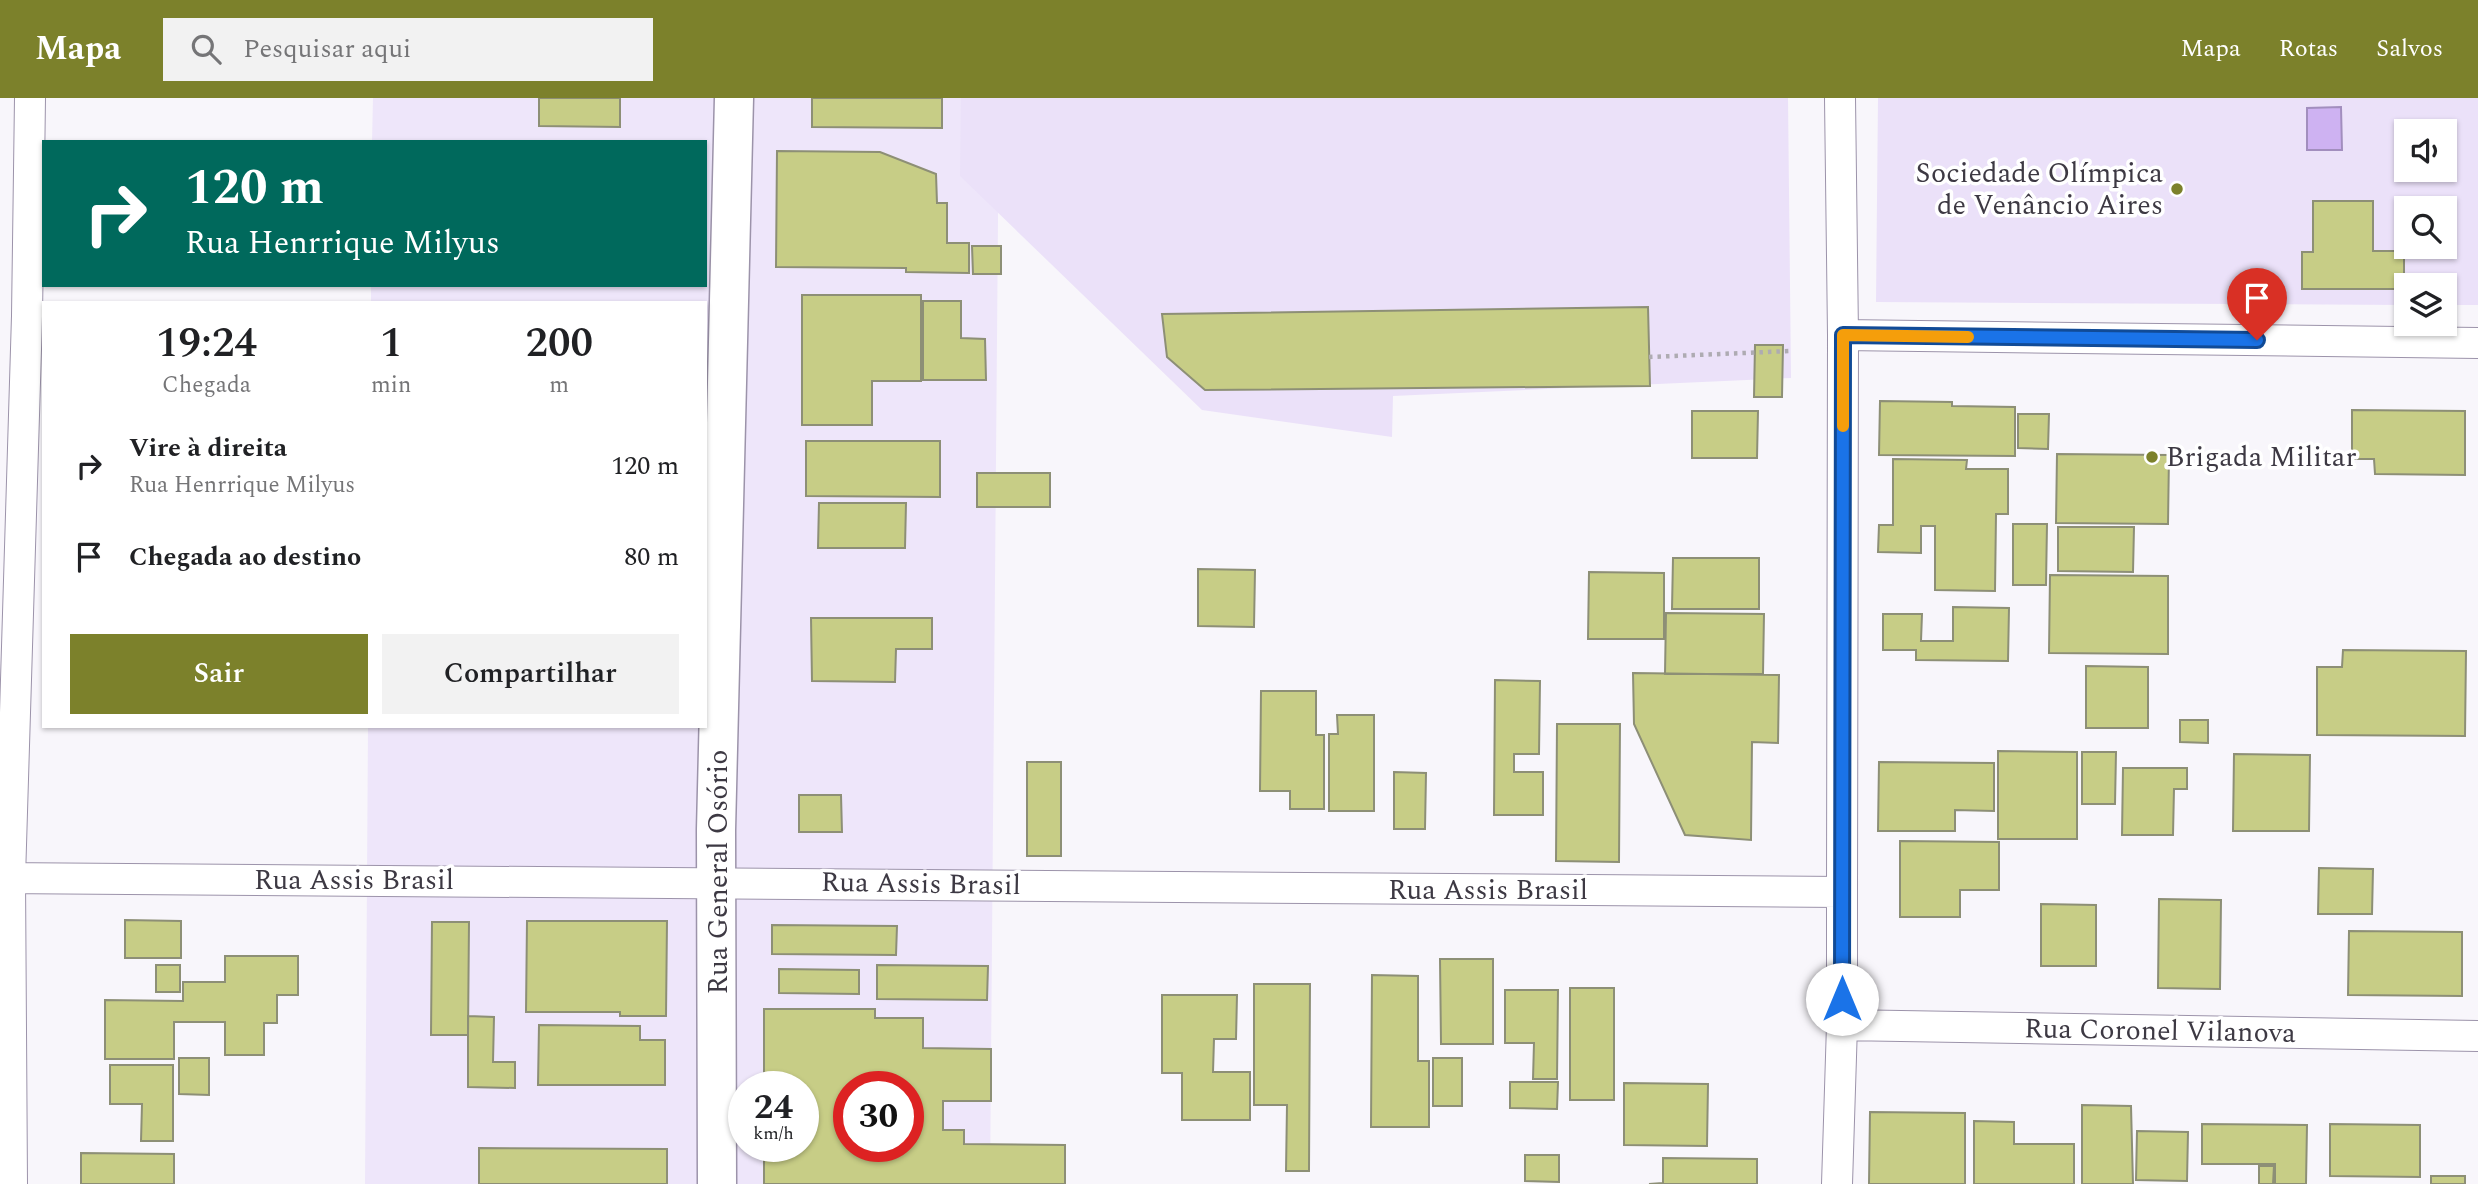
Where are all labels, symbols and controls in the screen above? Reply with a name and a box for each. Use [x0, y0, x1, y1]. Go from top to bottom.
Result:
search box [163, 18, 653, 81]
text: Mapa [35, 24, 121, 74]
text: Pesquisar aqui [243, 29, 411, 69]
icon: search [187, 30, 225, 68]
text: Mapa [2181, 31, 2241, 67]
text: Rotas [2279, 31, 2338, 67]
text: Salvos [2376, 31, 2443, 67]
map controls [2394, 119, 2457, 336]
button: sound [2394, 119, 2457, 182]
text: 120 m [185, 151, 324, 226]
place label: Sociedade Olímpica de Venâncio Aires [1916, 152, 2163, 227]
icon: right [70, 168, 161, 259]
marker: Sociedade Olímpica de Venâncio Aires [2169, 181, 2185, 197]
button: search [2394, 196, 2457, 259]
text: Rua Henrrique Milyus [185, 219, 500, 268]
pin [2227, 268, 2287, 340]
button: layers [2394, 273, 2457, 336]
icon: arrive [2238, 279, 2276, 317]
text: 19:24 [156, 312, 257, 375]
text: 1 [380, 312, 402, 375]
text: 200 [525, 312, 593, 375]
text: Chegada [162, 368, 251, 403]
text: min [371, 368, 411, 403]
text: m [549, 368, 569, 403]
text: Vire à direita [129, 428, 287, 468]
place label: Brigada Militar [2166, 436, 2357, 479]
text: 120 m [611, 446, 679, 486]
icon: right [70, 447, 108, 485]
marker: Brigada Militar [2144, 449, 2160, 465]
text: Rua Henrrique Milyus [129, 468, 355, 503]
text: Chegada ao destino [129, 537, 361, 577]
text: 80 m [624, 537, 679, 577]
icon: arrive [70, 538, 108, 576]
button: Sair [70, 634, 368, 714]
button: Compartilhar [382, 634, 679, 714]
street label: Rua General Osório [697, 750, 740, 994]
street label: Rua Assis Brasil [254, 859, 454, 902]
street label: Rua Assis Brasil [821, 861, 1021, 907]
street label: Rua Assis Brasil [1388, 869, 1588, 912]
position arrow [1805, 962, 1879, 1036]
street label: Rua Coronel Vilanova [2024, 1007, 2296, 1055]
speed limit sign: 30 [833, 1071, 924, 1162]
text: 24 [754, 1081, 793, 1134]
text: km/h [753, 1120, 794, 1147]

